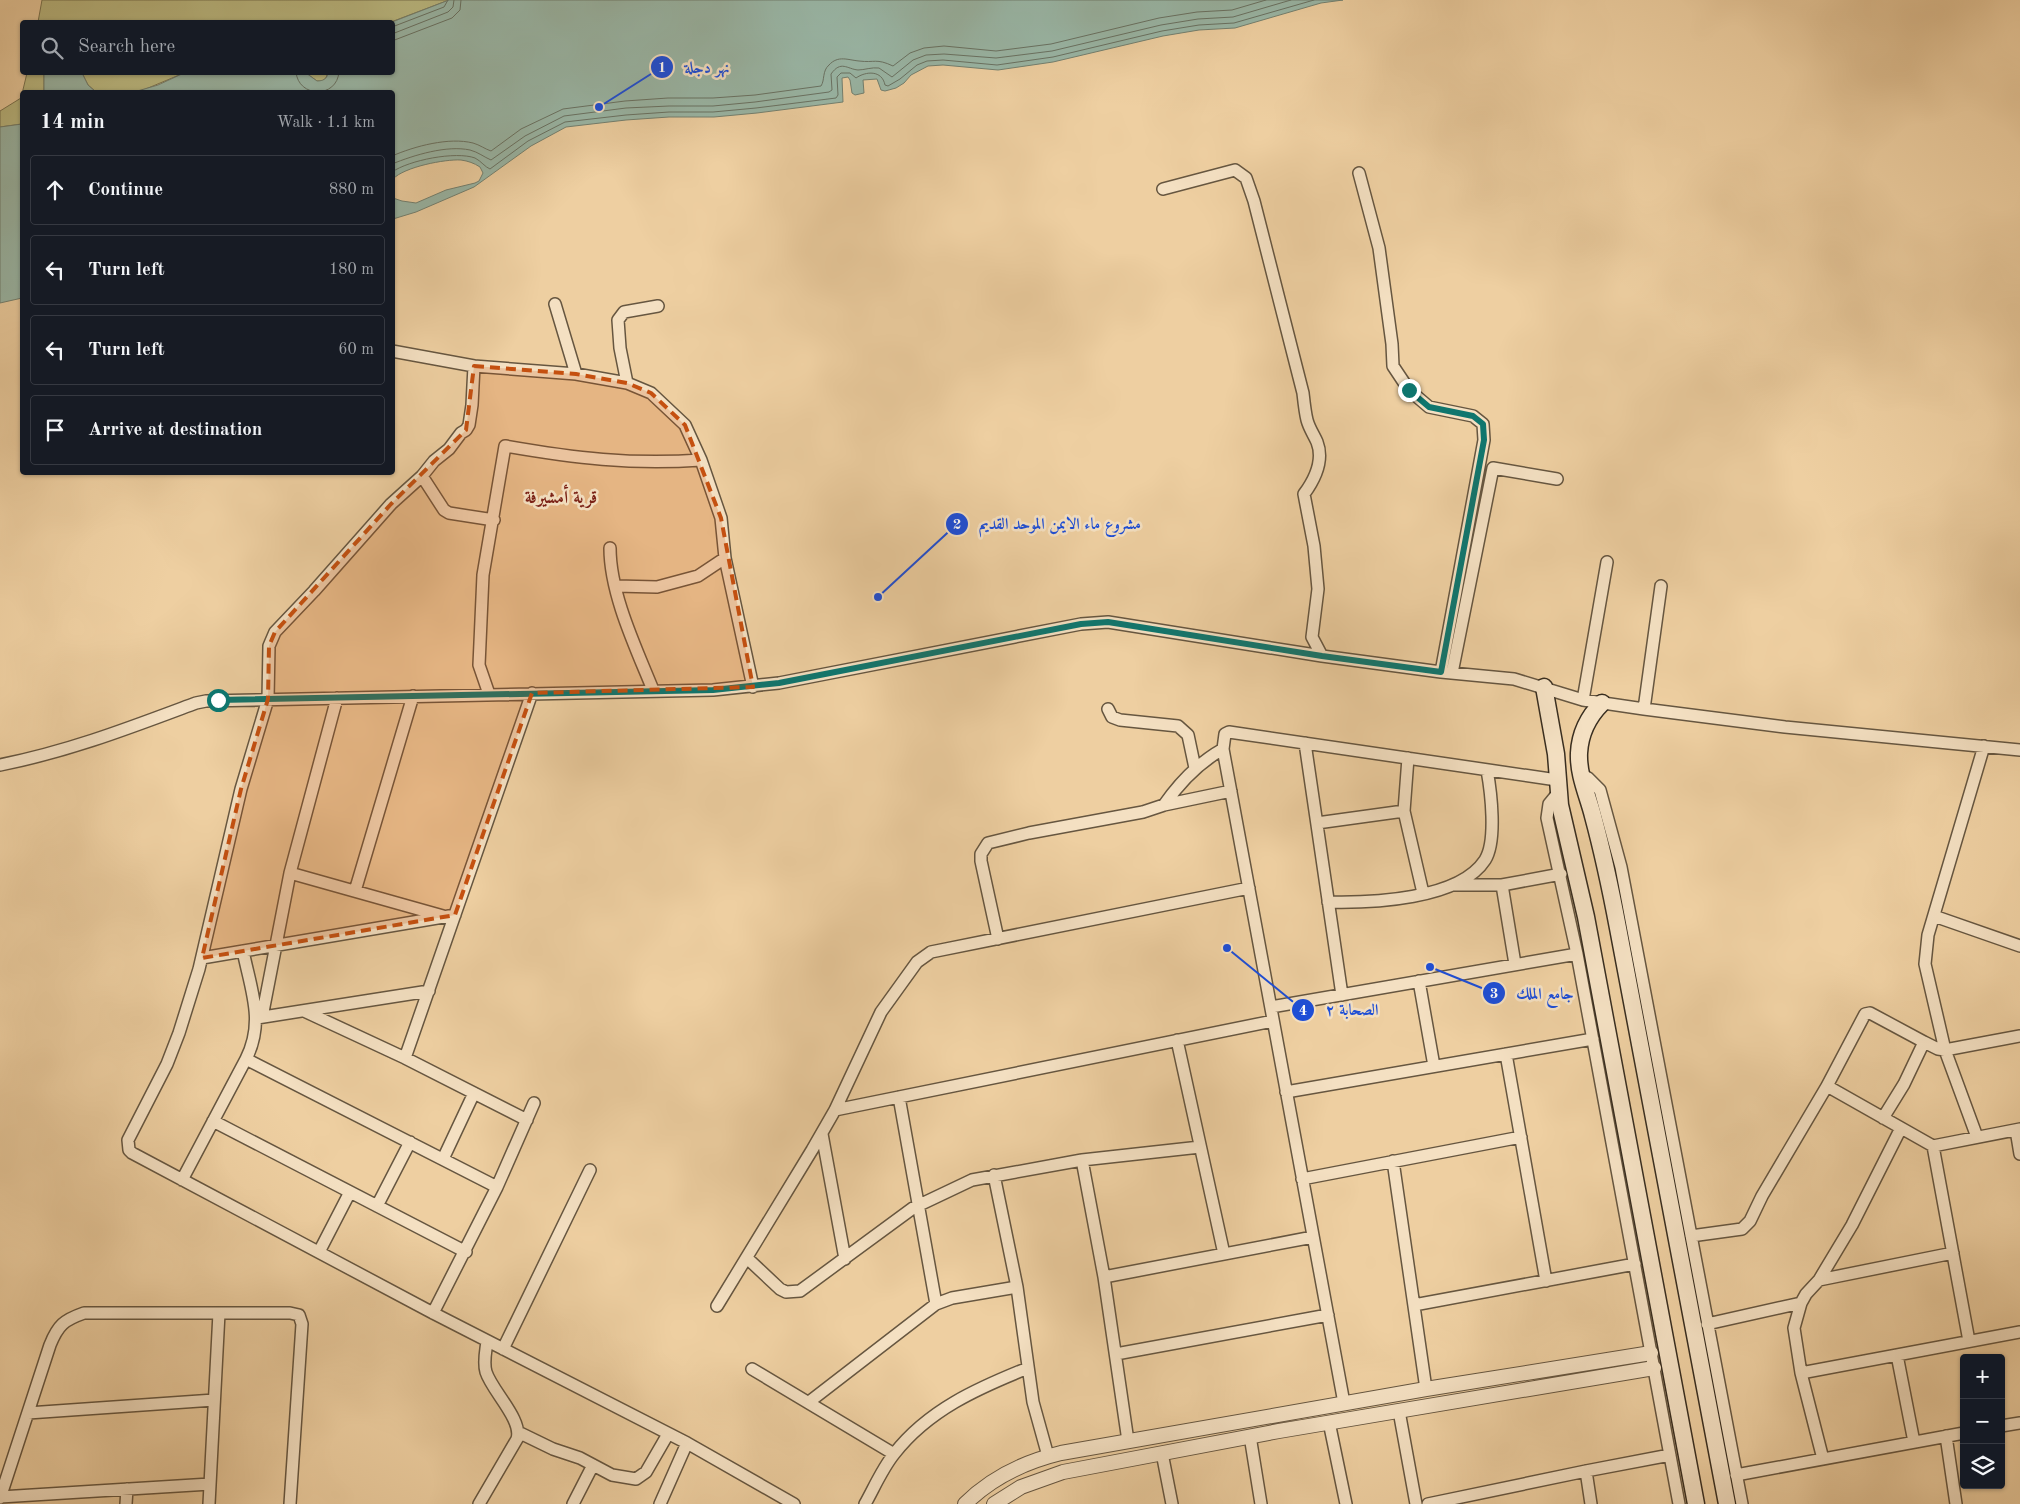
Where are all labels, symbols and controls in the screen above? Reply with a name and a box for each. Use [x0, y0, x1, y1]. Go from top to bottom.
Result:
search box [20, 20, 395, 75]
icon: search [38, 34, 66, 62]
text: Search here [78, 38, 175, 57]
callout: نهر دجلة [650, 52, 740, 83]
text: 1 [658, 61, 666, 76]
text: نهر دجلة [684, 61, 729, 78]
text: 14 min [40, 112, 105, 133]
text: Walk · 1.1 km [277, 115, 375, 131]
icon: ahead [41, 176, 69, 204]
text: Continue [88, 181, 163, 200]
text: 880 m [329, 182, 374, 198]
icon: left [41, 256, 69, 284]
text: Turn left [88, 261, 165, 280]
text: 180 m [329, 262, 374, 278]
icon: left [41, 336, 69, 364]
text: Turn left [88, 341, 165, 360]
text: 60 m [338, 342, 374, 358]
route end [1398, 379, 1421, 402]
icon: arrive [41, 416, 69, 444]
text: Arrive at destination [88, 421, 262, 440]
district label: قرية أمشيرفة [525, 484, 597, 509]
callout: مشروع ماء الايمن الموحد القديم [944, 508, 1151, 539]
text: مشروع ماء الايمن الموحد القديم [979, 515, 1141, 538]
text: 2 [953, 518, 961, 533]
route start [207, 689, 230, 712]
callout: جامع الملك [1482, 977, 1584, 1008]
text: جامع الملك [1516, 986, 1574, 1009]
text: 3 [1490, 987, 1498, 1002]
callout: الصحابة ٢ [1290, 994, 1388, 1025]
text: الصحابة ٢ [1326, 1002, 1379, 1019]
text: 4 [1299, 1004, 1307, 1019]
map controls [1960, 1354, 2005, 1489]
button: + [1960, 1354, 2005, 1399]
button: − [1960, 1399, 2005, 1444]
button: layers [1960, 1444, 2005, 1489]

